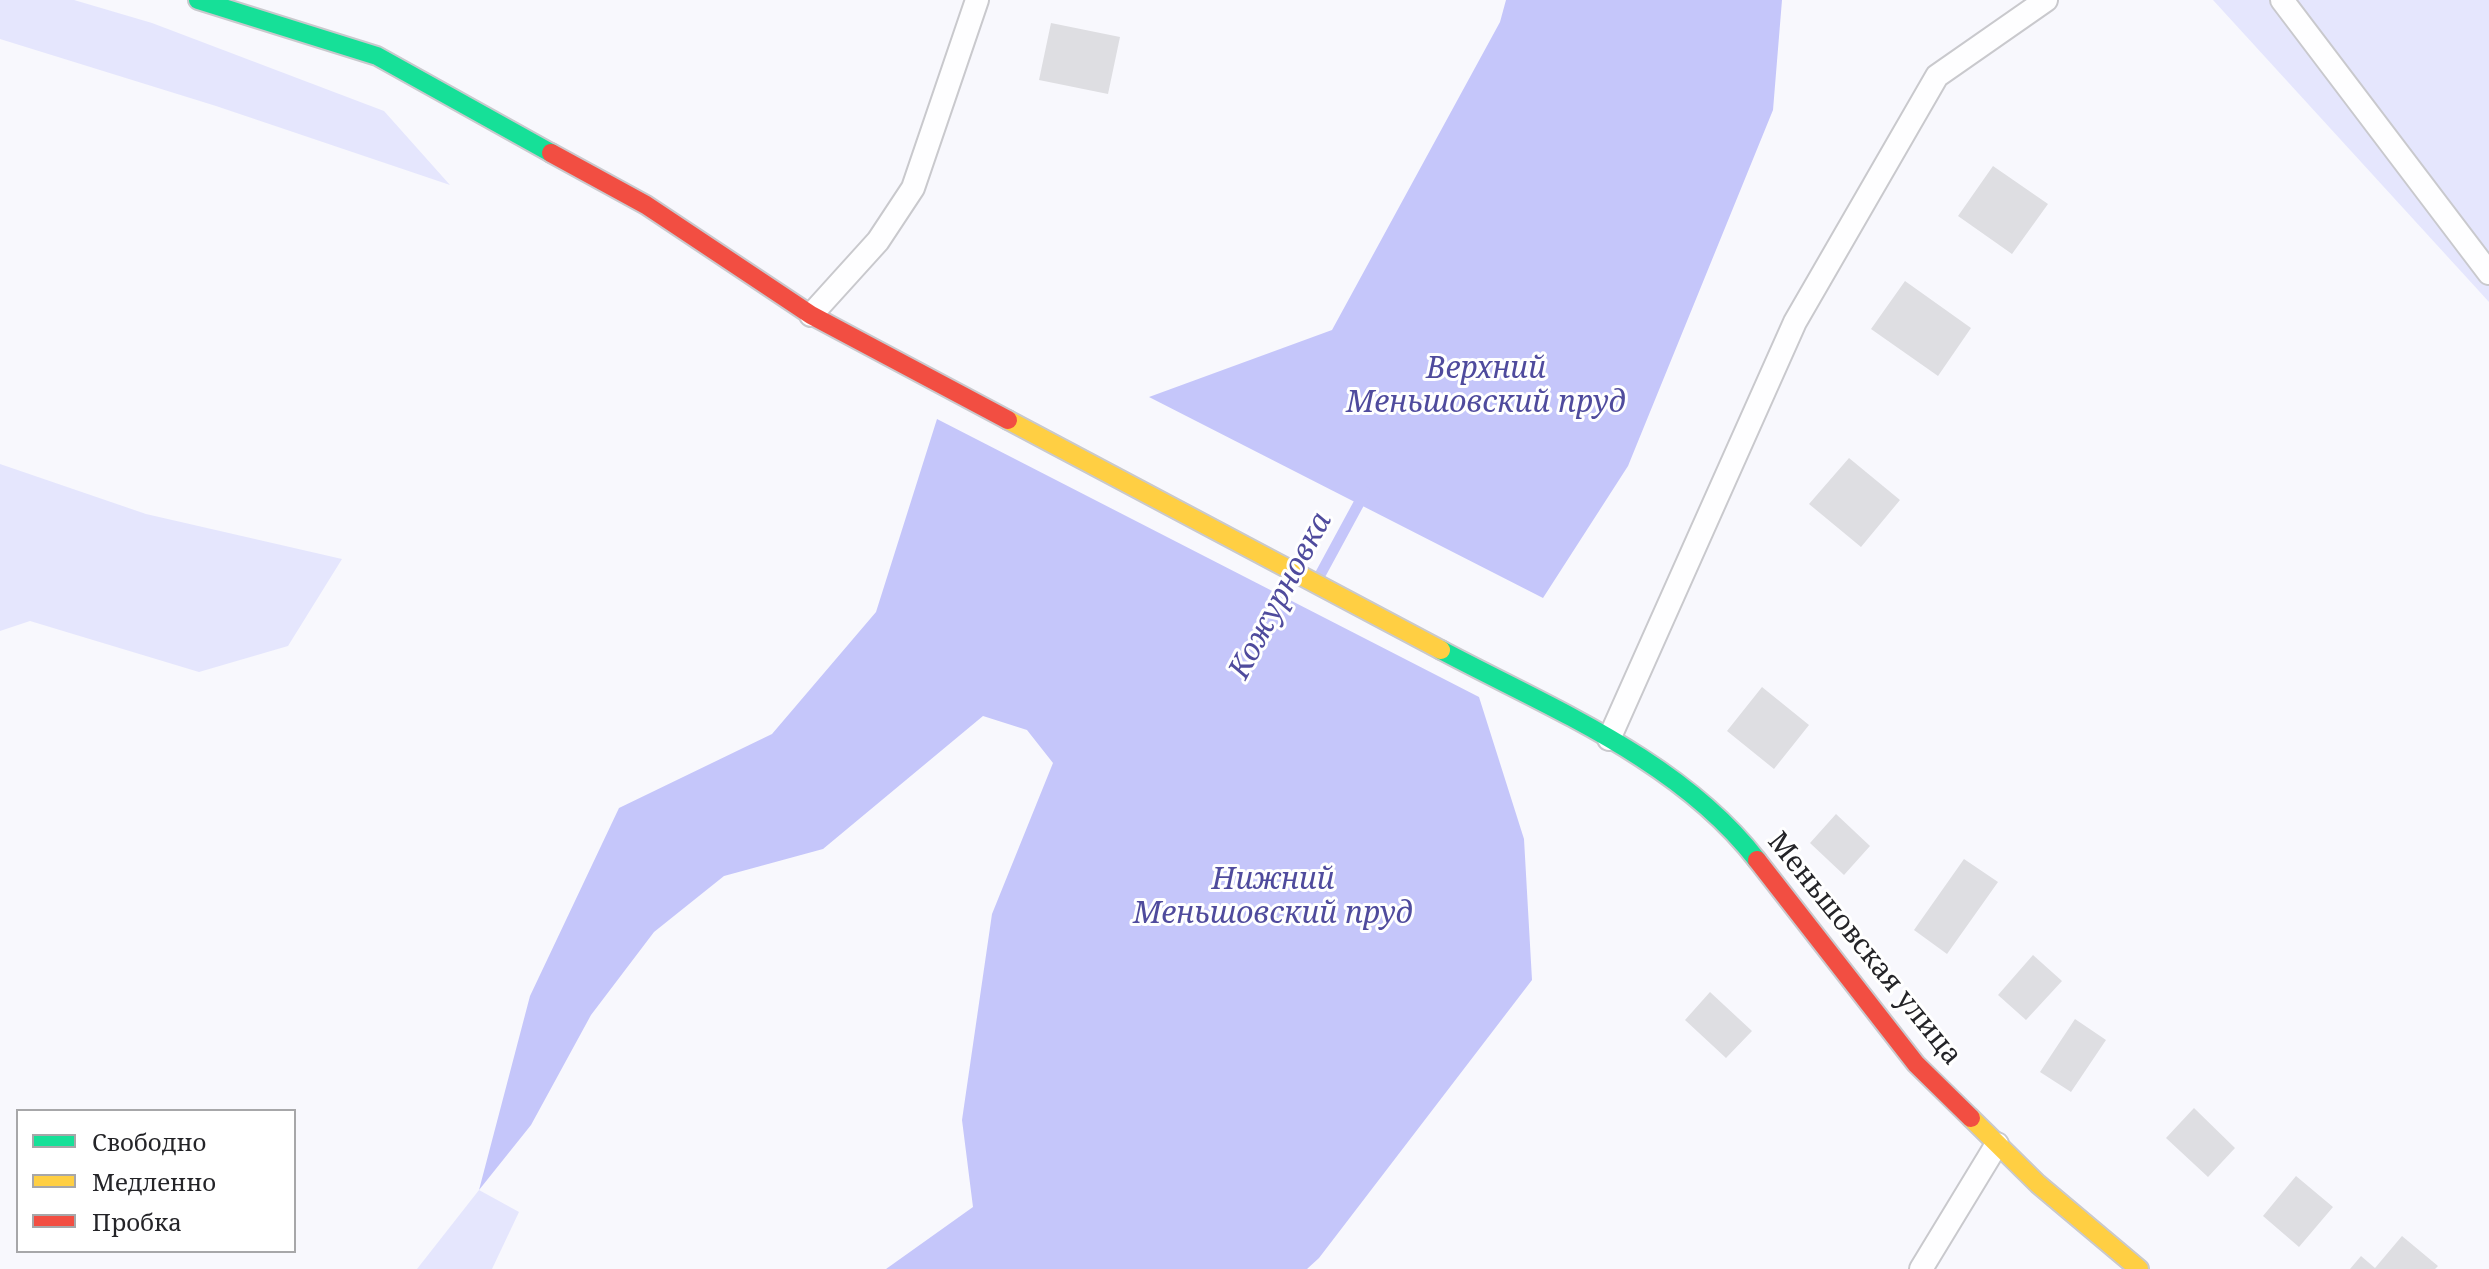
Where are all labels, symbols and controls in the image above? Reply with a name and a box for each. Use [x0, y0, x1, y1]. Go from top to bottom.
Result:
water label: Верхний Меньшовский пруд [1346, 351, 1626, 422]
water label: Кожурновка [1222, 506, 1340, 686]
street label: Меньшовская улица [1760, 826, 1968, 1072]
water label: Нижний Меньшовский пруд [1133, 862, 1413, 932]
legend [16, 1109, 296, 1253]
text: Свободно [92, 1125, 206, 1158]
text: Медленно [92, 1165, 216, 1198]
text: Пробка [92, 1205, 182, 1238]

